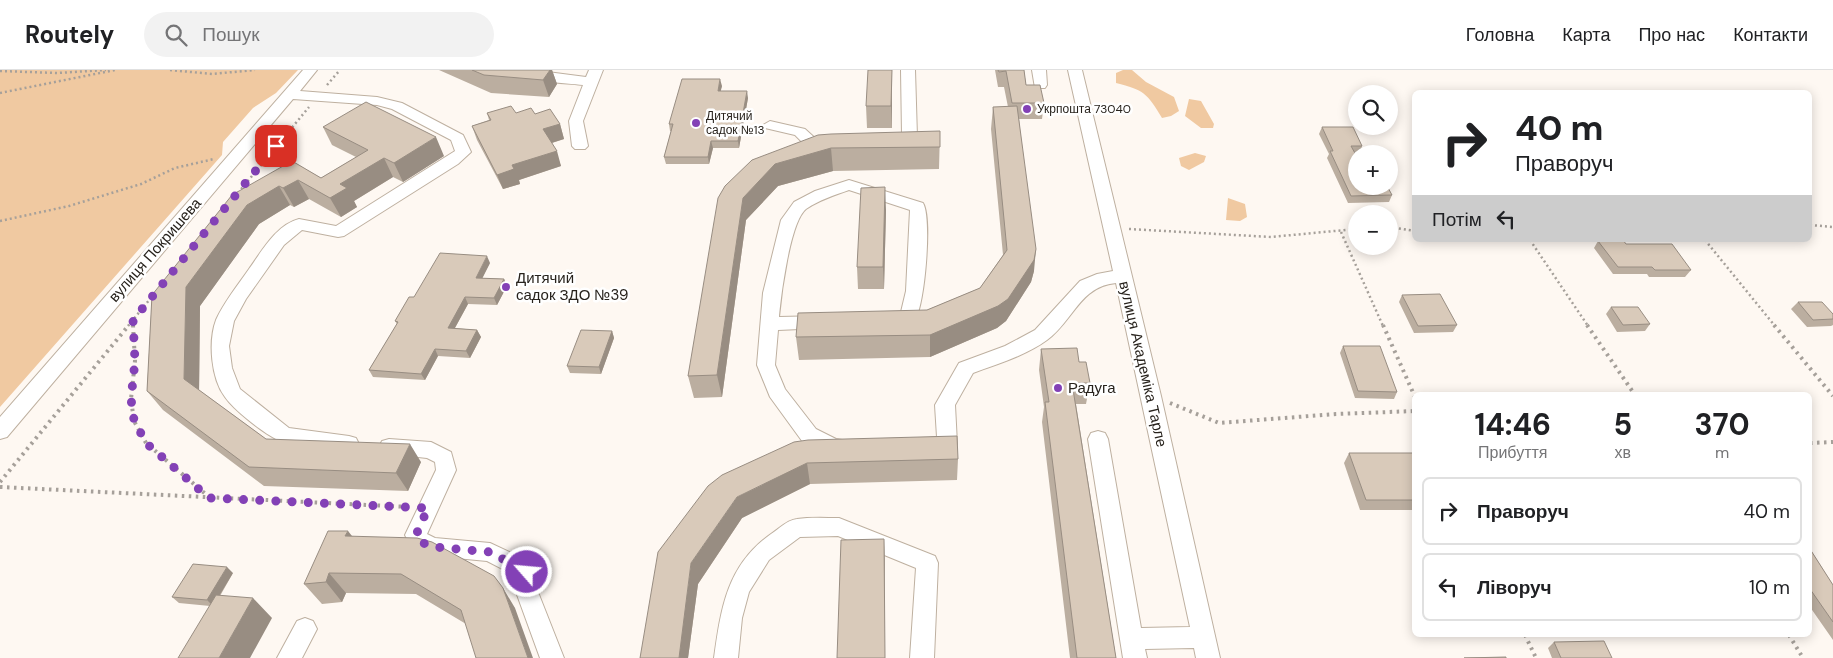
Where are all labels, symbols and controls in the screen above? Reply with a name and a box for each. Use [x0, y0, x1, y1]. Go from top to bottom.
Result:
search box [144, 12, 494, 57]
text: Routely [25, 19, 114, 50]
icon: search [162, 21, 190, 49]
text: Пошук [202, 22, 260, 47]
text: Головна [1466, 23, 1534, 47]
text: Карта [1562, 23, 1610, 47]
text: Про нас [1638, 23, 1705, 47]
text: Контакти [1733, 23, 1808, 47]
map controls [1348, 85, 1398, 255]
button: search [1348, 85, 1398, 135]
place label: Укрпошта 73040 [1037, 101, 1131, 117]
marker: Укрпошта 73040 [1021, 103, 1033, 115]
text: 40 m [1515, 105, 1604, 151]
place label: Дитячий садок №13 [706, 108, 765, 138]
icon: right [1432, 110, 1497, 175]
marker: Дитячий садок №13 [690, 117, 702, 129]
pin [255, 125, 297, 167]
icon: arrive [262, 132, 290, 160]
button: + [1348, 145, 1398, 195]
text: Праворуч [1515, 149, 1613, 178]
street label: вулиця Покришева [104, 193, 206, 306]
button: − [1348, 205, 1398, 255]
icon: left [1492, 205, 1520, 233]
text: Потім [1432, 207, 1482, 232]
place label: Дитячий садок ЗДО №39 [516, 268, 628, 305]
street label: вулиця Академіка Тарле [1114, 279, 1172, 449]
marker: Дитячий садок ЗДО №39 [500, 281, 512, 293]
place label: Радуга [1068, 378, 1116, 398]
marker: Радуга [1052, 382, 1064, 394]
text: 14:46 [1474, 405, 1551, 444]
text: 5 [1613, 405, 1632, 444]
text: 370 [1695, 405, 1750, 444]
text: Прибуття [1478, 442, 1547, 463]
text: хв [1615, 442, 1631, 463]
text: m [1715, 442, 1729, 463]
icon: right [1434, 497, 1462, 525]
text: Праворуч [1477, 499, 1569, 524]
text: 40 m [1743, 499, 1790, 524]
position arrow [500, 545, 552, 597]
icon: left [1434, 573, 1462, 601]
text: Ліворуч [1477, 575, 1552, 600]
text: 10 m [1749, 575, 1790, 600]

